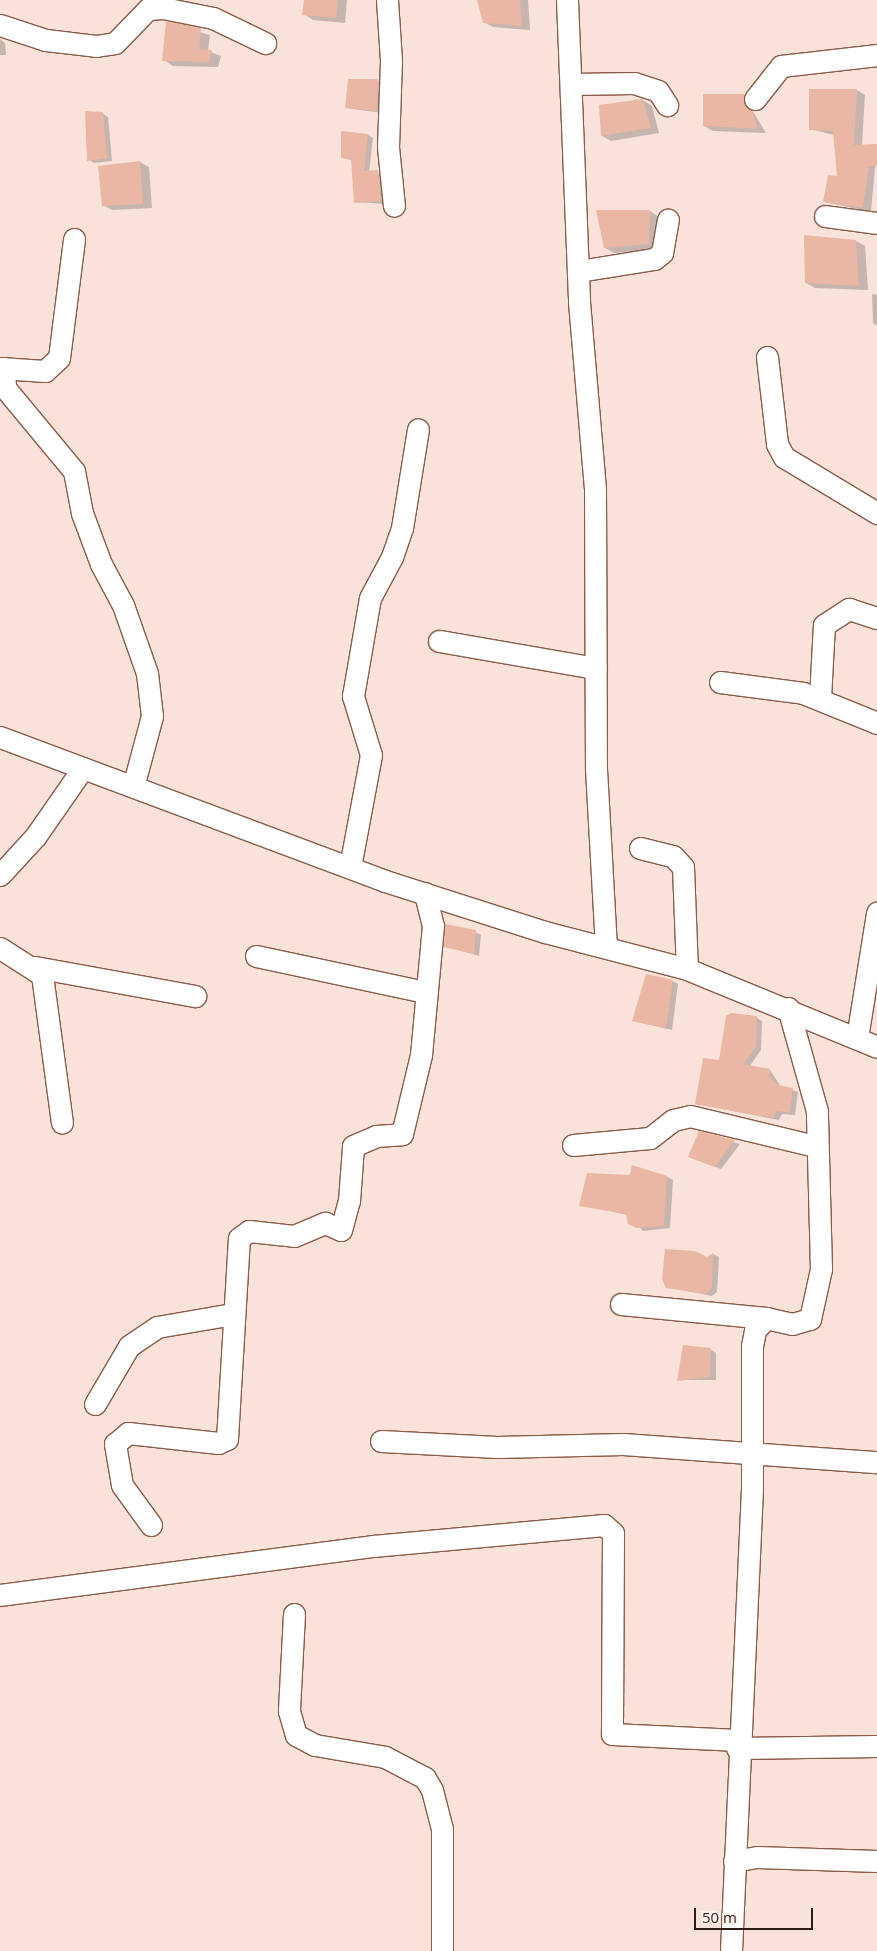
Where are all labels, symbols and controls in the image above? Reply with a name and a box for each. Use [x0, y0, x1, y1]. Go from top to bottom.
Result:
scale bar [697, 1898, 816, 1930]
text: 50 m [702, 1907, 737, 1927]

